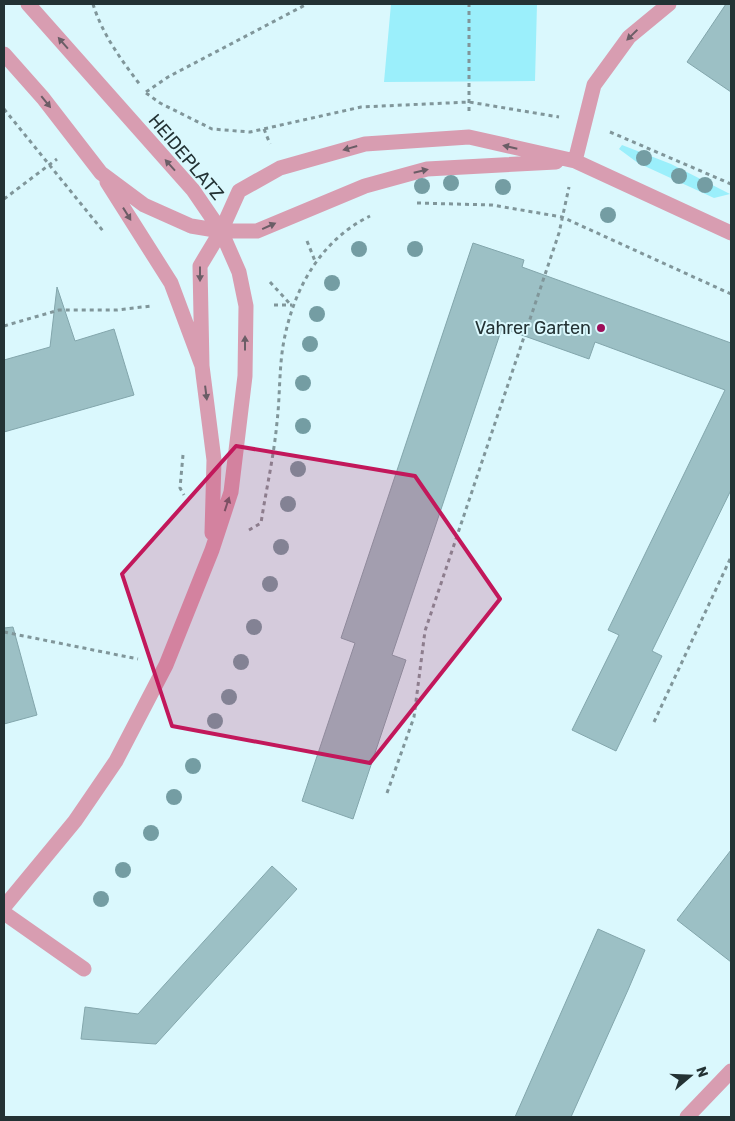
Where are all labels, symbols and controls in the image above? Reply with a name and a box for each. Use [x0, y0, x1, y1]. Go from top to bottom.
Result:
one-way arrow [626, 29, 638, 41]
one-way arrow [57, 37, 69, 49]
one-way arrow [40, 95, 51, 108]
street label: HEIDEPLATZ [144, 109, 228, 205]
one-way arrow [503, 143, 518, 151]
one-way arrow [342, 144, 357, 152]
one-way arrow [164, 160, 176, 172]
one-way arrow [414, 167, 429, 175]
one-way arrow [123, 208, 132, 221]
one-way arrow [262, 222, 276, 230]
one-way arrow [196, 266, 204, 282]
place label: Vahrer Garten [475, 317, 591, 339]
marker: Vahrer Garten [595, 322, 607, 334]
one-way arrow [241, 334, 249, 350]
one-way arrow [202, 385, 210, 401]
one-way arrow [224, 496, 231, 511]
north arrow [665, 1051, 715, 1101]
text: N [692, 1064, 711, 1079]

